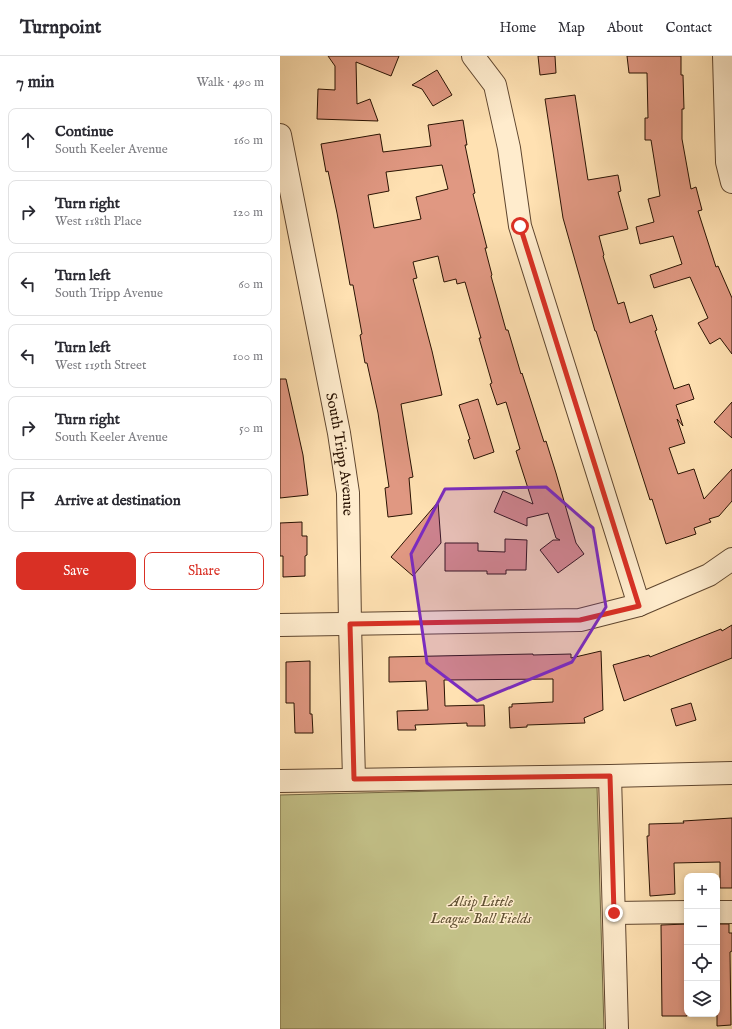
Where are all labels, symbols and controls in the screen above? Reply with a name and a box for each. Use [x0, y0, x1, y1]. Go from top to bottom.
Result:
text: Turnpoint [20, 16, 101, 40]
text: Home [500, 19, 536, 37]
text: Map [558, 19, 585, 37]
text: About [607, 19, 643, 37]
text: Contact [665, 19, 712, 37]
text: 7 min [16, 72, 54, 93]
text: Walk · 490 m [196, 74, 264, 91]
text: Continue [55, 122, 113, 141]
icon: ahead [17, 129, 39, 151]
text: 160 m [233, 132, 263, 149]
text: South Keeler Avenue [55, 141, 168, 158]
text: Turn right [55, 194, 120, 213]
icon: right [17, 201, 39, 223]
text: 120 m [233, 204, 263, 221]
text: West 118th Place [55, 213, 142, 230]
route start [511, 217, 529, 235]
text: Turn left [55, 266, 111, 285]
icon: left [17, 273, 39, 295]
text: 60 m [238, 276, 263, 293]
text: South Tripp Avenue [55, 285, 163, 302]
text: Turn left [55, 338, 111, 357]
icon: left [17, 345, 39, 367]
text: 100 m [233, 348, 263, 365]
text: West 119th Street [55, 357, 146, 374]
street label: South Tripp Avenue [321, 391, 357, 516]
text: Turn right [55, 410, 120, 429]
icon: right [17, 417, 39, 439]
text: 50 m [239, 420, 263, 437]
text: South Keeler Avenue [55, 429, 168, 446]
icon: arrive [17, 489, 39, 511]
text: Arrive at destination [55, 491, 181, 510]
button: Save [16, 552, 136, 590]
button: Share [144, 552, 264, 590]
map controls [684, 873, 720, 1017]
button: + [684, 873, 720, 909]
park label: Alsip Little League Ball Fields [430, 892, 532, 929]
route end [605, 904, 623, 922]
button: − [684, 909, 720, 945]
button: locate [684, 945, 720, 981]
button: layers [684, 981, 720, 1017]

